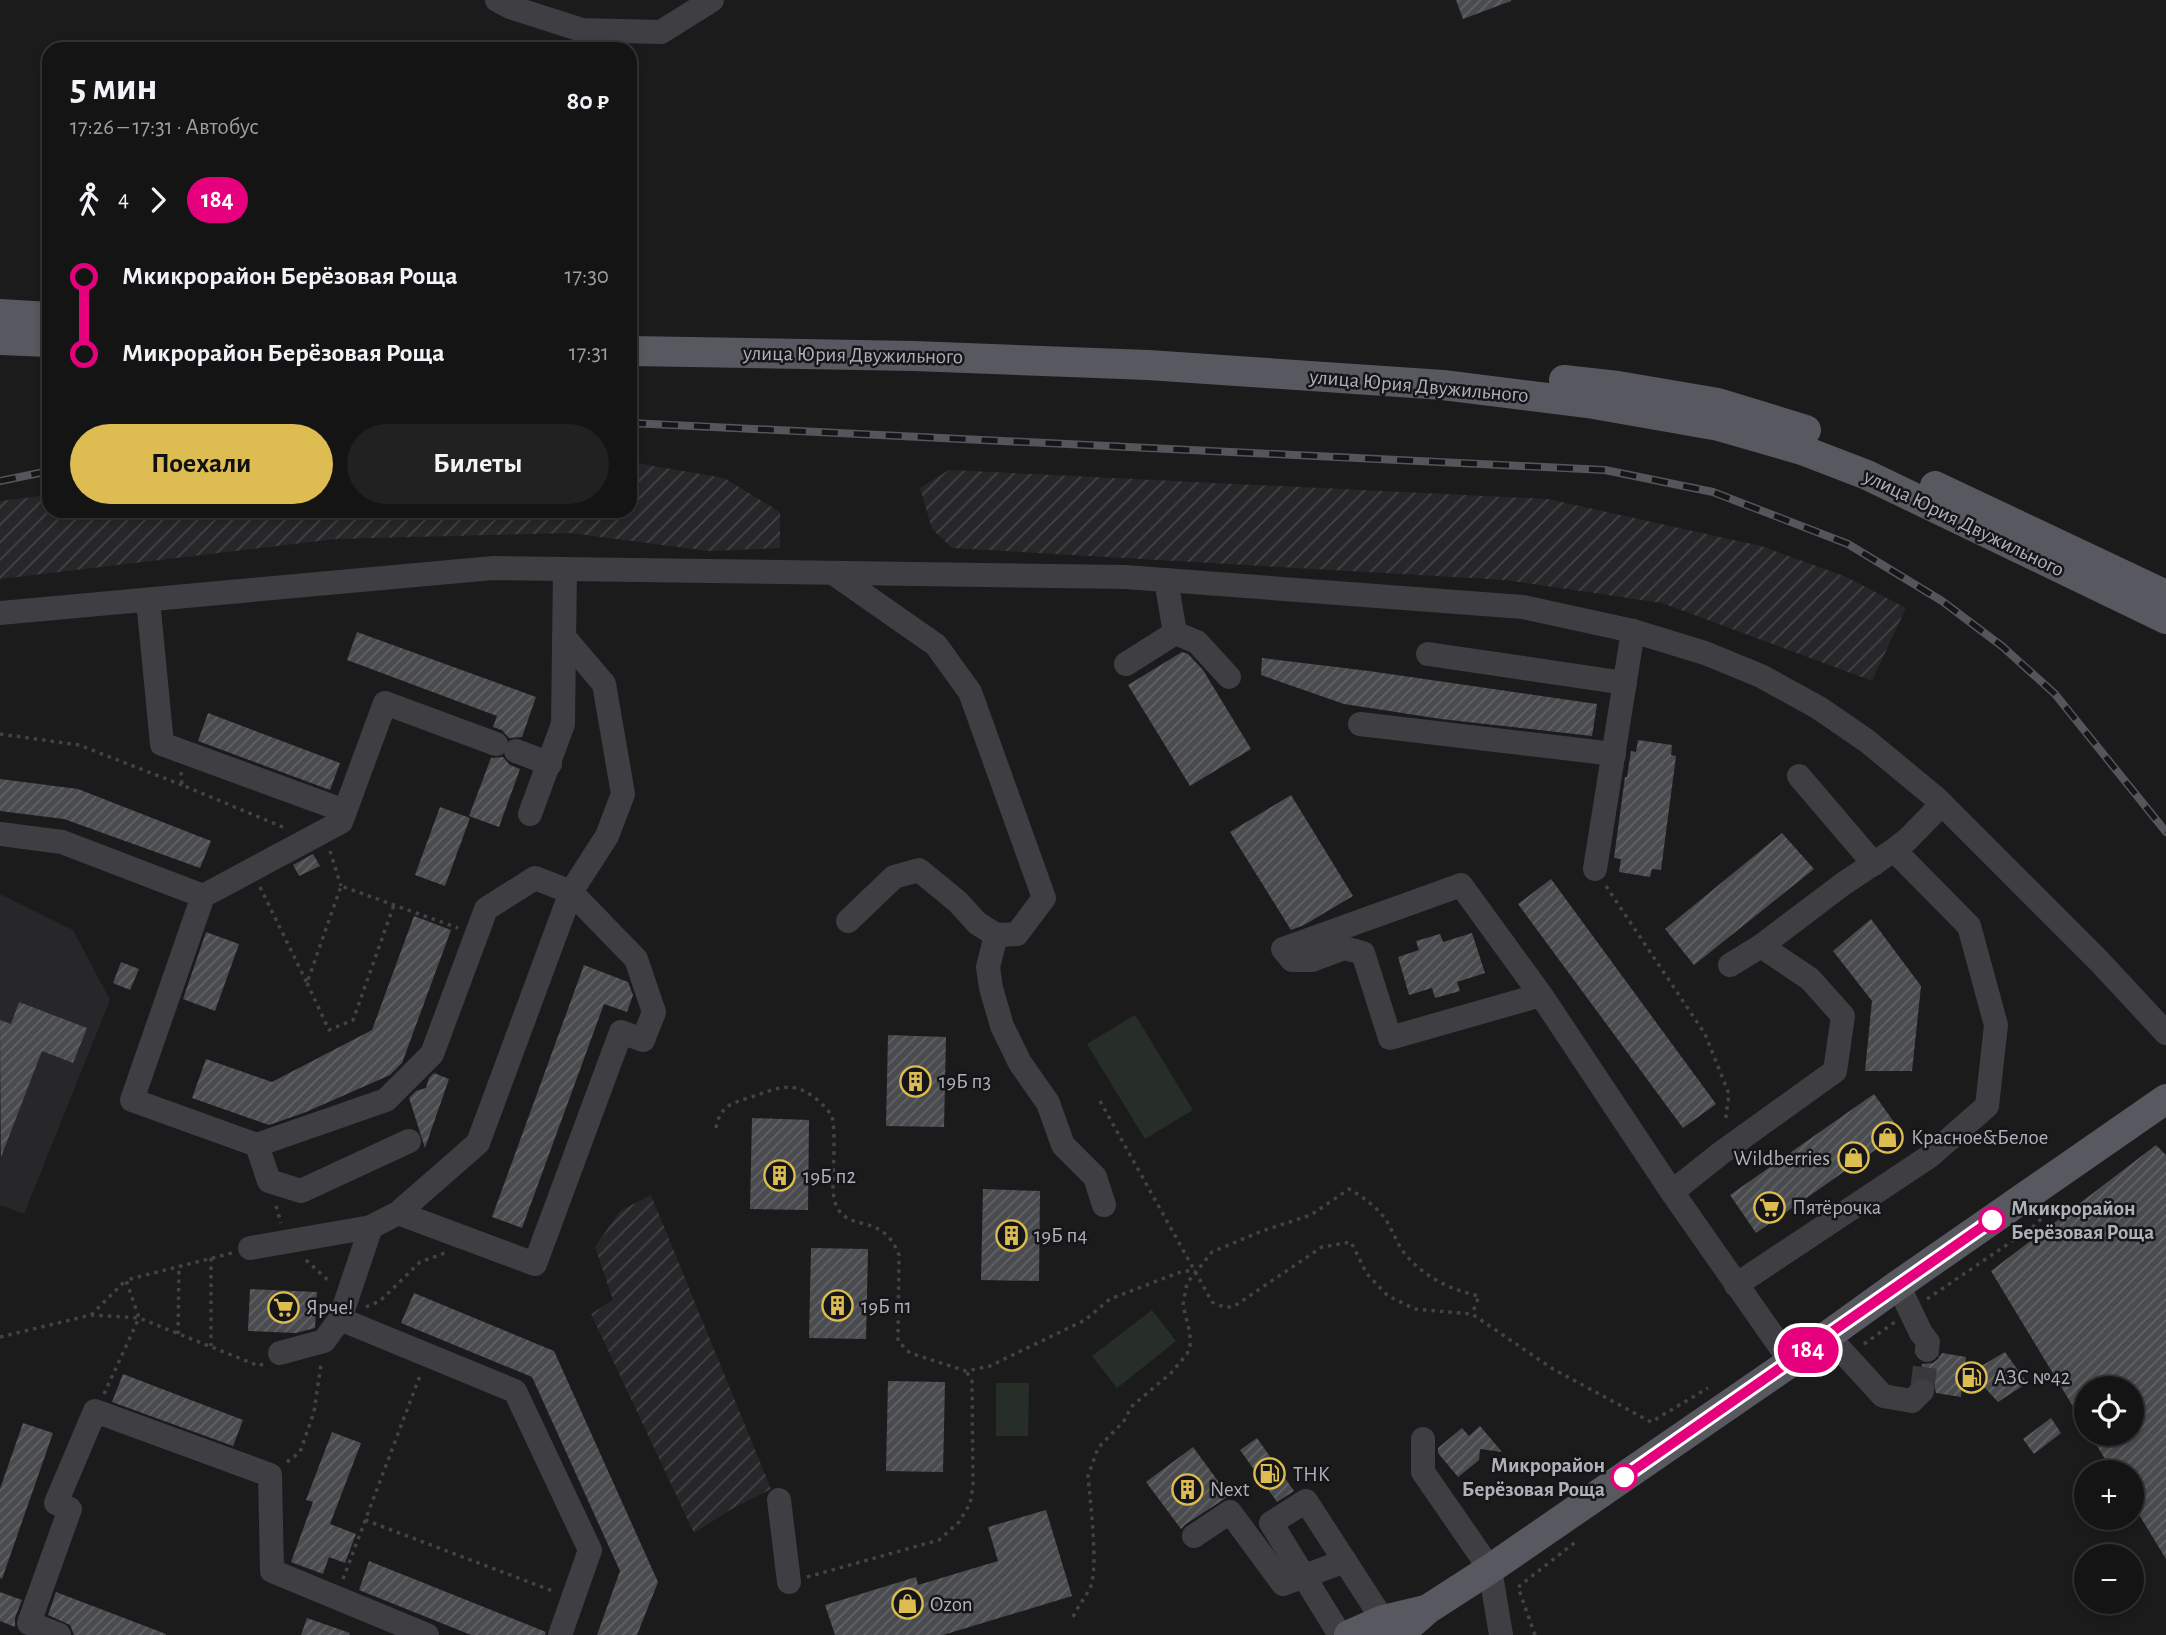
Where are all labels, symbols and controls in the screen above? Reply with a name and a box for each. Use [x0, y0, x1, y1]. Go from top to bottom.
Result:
text: 5 мин [70, 69, 157, 107]
text: 80 ₽ [567, 88, 609, 114]
text: 17:26 – 17:31 · Автобус [70, 116, 259, 139]
icon: walk [70, 181, 108, 219]
icon: forward [139, 181, 177, 219]
text: 4 [118, 188, 129, 211]
text: 184 [201, 188, 234, 212]
text: Мкикрорайон Берёзовая Роща [122, 263, 458, 289]
text: 17:30 [565, 265, 609, 288]
text: Микрорайон Берёзовая Роща [122, 340, 445, 366]
text: 17:31 [569, 342, 609, 365]
street label: улица Юрия Двужильного [742, 343, 963, 367]
street label: улица Юрия Двужильного [1308, 366, 1529, 406]
button: Поехали [70, 424, 333, 504]
button: Билеты [347, 424, 609, 504]
street label: улица Юрия Двужильного [1860, 465, 2067, 581]
building icon: 19Б п3 [899, 1064, 933, 1098]
place label: 19Б п3 [939, 1071, 991, 1092]
shop icon: Красное&Белое [1871, 1120, 1905, 1154]
place label: Красное&Белое [1911, 1127, 2048, 1148]
shop icon: Wildberries [1836, 1141, 1870, 1175]
place label: Wildberries [1734, 1148, 1830, 1169]
building icon: 19Б п2 [763, 1159, 797, 1193]
place label: 19Б п2 [803, 1166, 856, 1187]
supermarket icon: Пятёрочка [1752, 1190, 1786, 1224]
place label: Пятёрочка [1792, 1197, 1882, 1218]
place label: Мкикрорайон Берёзовая Роща [2011, 1198, 2154, 1243]
marker: Мкикрорайон Берёзовая Роща [1979, 1207, 2005, 1233]
building icon: 19Б п4 [994, 1218, 1028, 1252]
place label: 19Б п4 [1034, 1225, 1088, 1246]
building icon: 19Б п1 [821, 1289, 855, 1323]
supermarket icon: Ярче! [266, 1290, 300, 1324]
place label: 19Б п1 [861, 1296, 912, 1317]
place label: Ярче! [306, 1297, 353, 1318]
line badge: 184 [1768, 1327, 1848, 1373]
text: 184 [1792, 1338, 1824, 1362]
fuel station icon: АЗС №42 [1954, 1360, 1988, 1394]
place label: АЗС №42 [1994, 1367, 2070, 1388]
map controls [2074, 1376, 2144, 1614]
button: locate [2074, 1376, 2144, 1446]
place label: Микрорайон Берёзовая Роща [1462, 1455, 1605, 1500]
fuel station icon: ТНК [1253, 1457, 1287, 1491]
button: + [2074, 1460, 2144, 1530]
place label: ТНК [1293, 1464, 1330, 1485]
marker: Микрорайон Берёзовая Роща [1611, 1464, 1637, 1490]
building icon: Next [1170, 1472, 1204, 1506]
place label: Next [1210, 1479, 1250, 1500]
button: − [2074, 1544, 2144, 1614]
shop icon: Ozon [890, 1587, 924, 1621]
place label: Ozon [930, 1594, 973, 1615]

